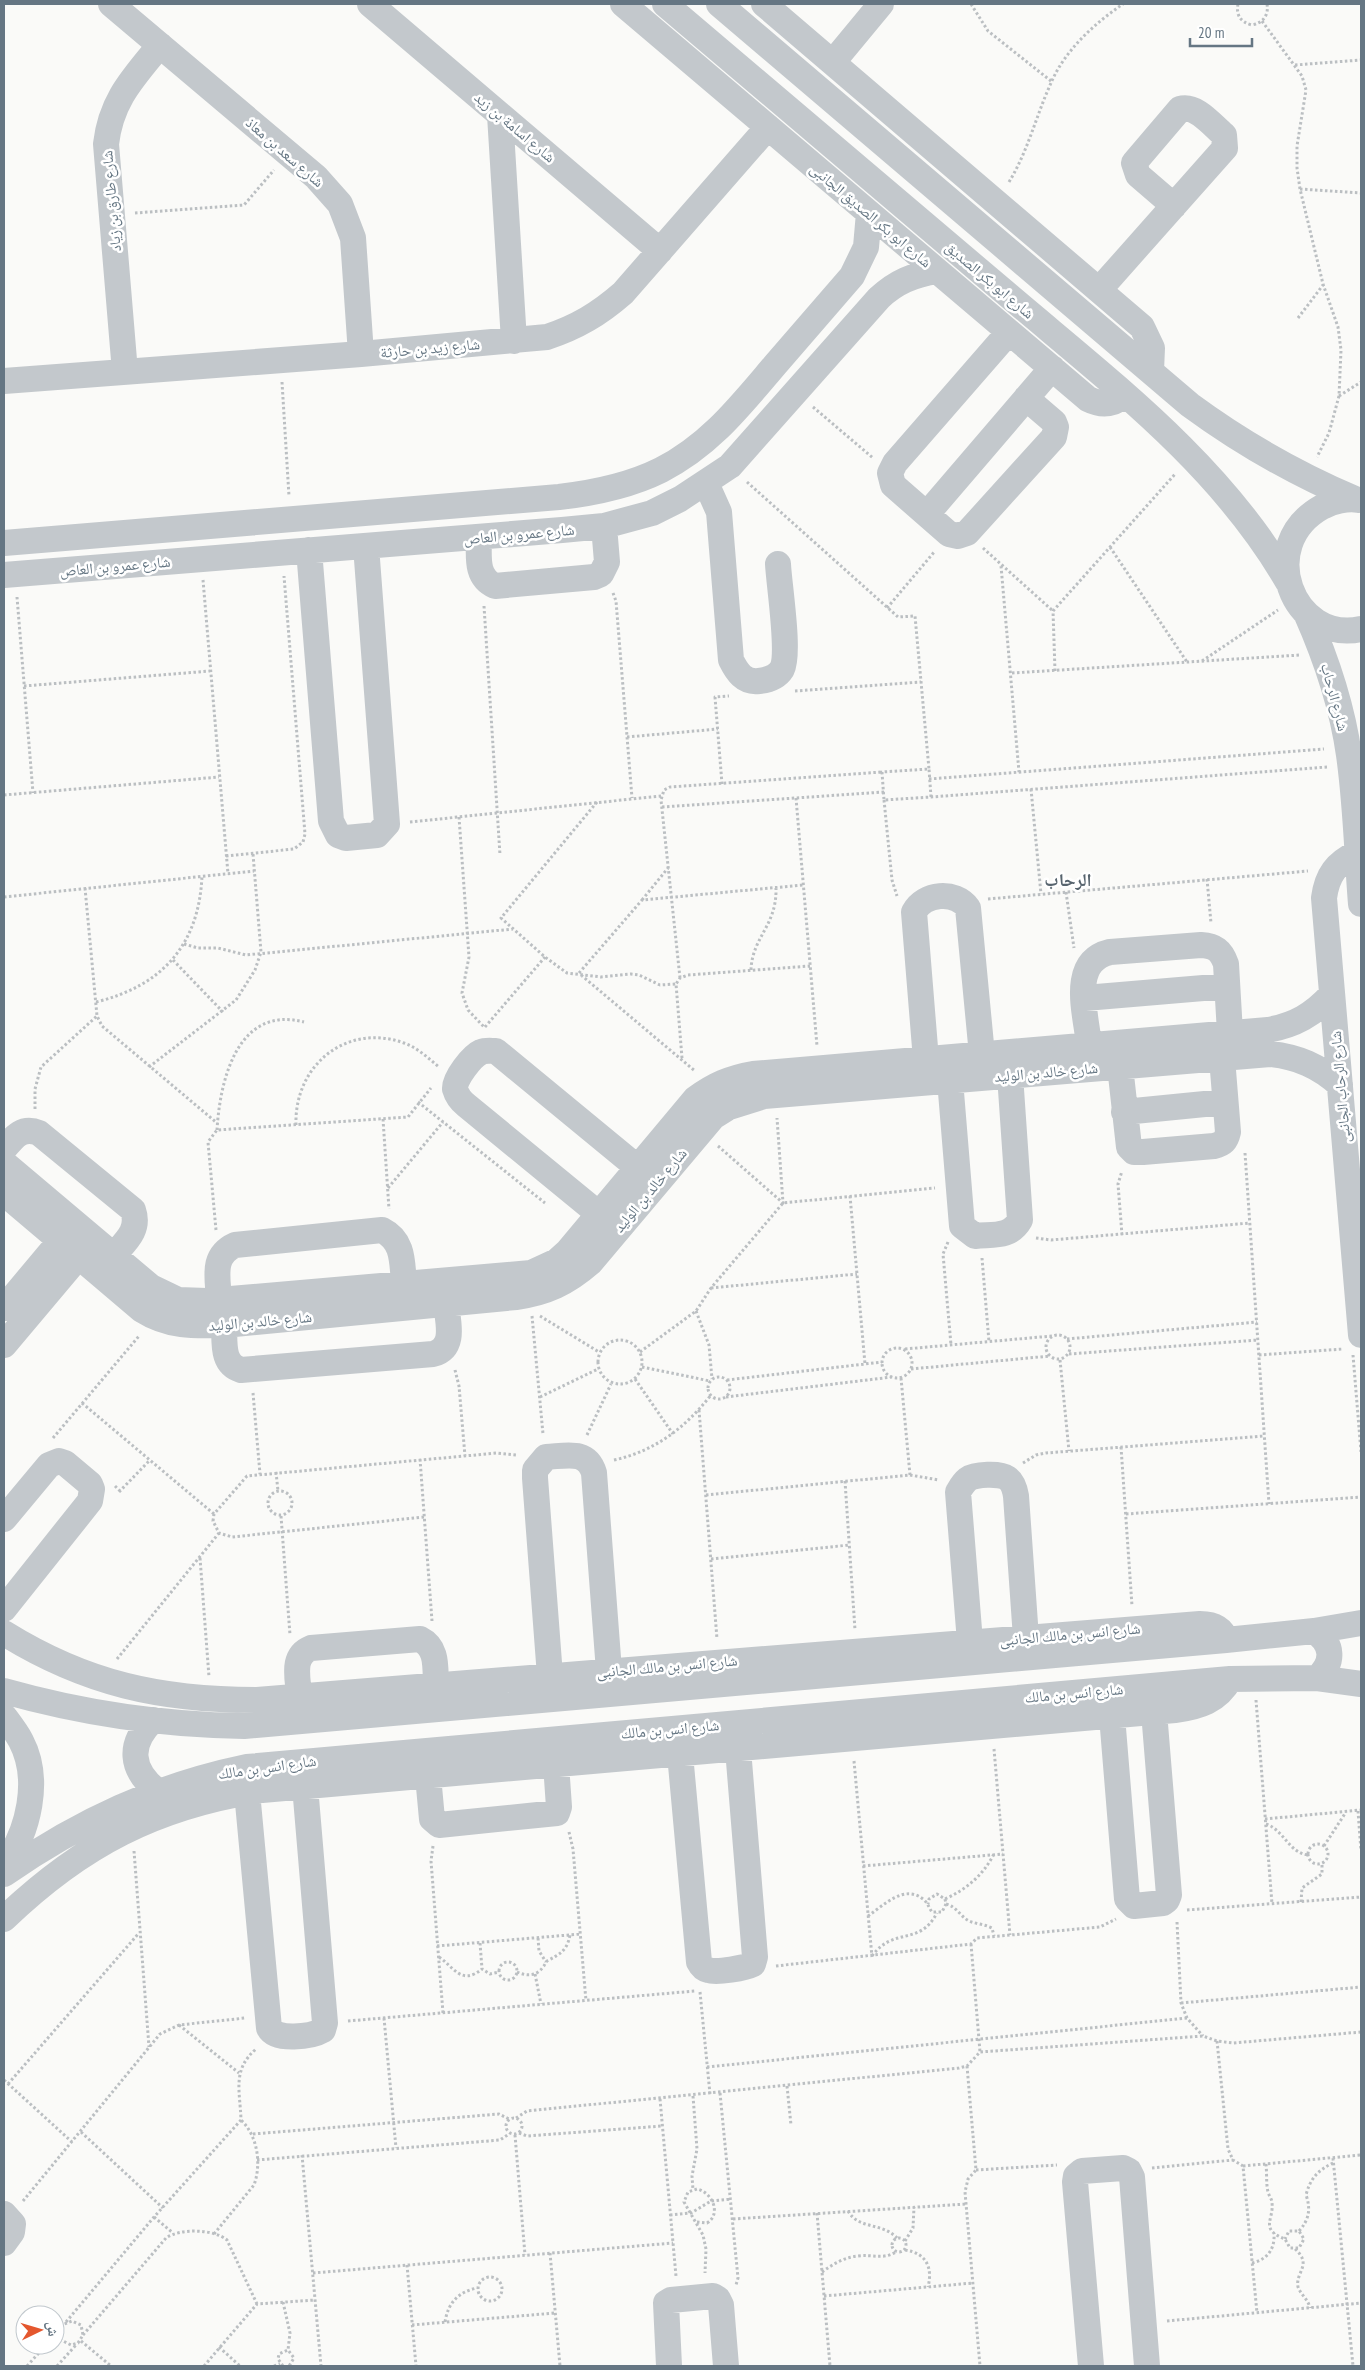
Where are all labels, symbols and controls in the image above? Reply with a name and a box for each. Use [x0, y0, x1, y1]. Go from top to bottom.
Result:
scale bar [1190, 15, 1252, 47]
text: 20 m [1198, 23, 1224, 42]
street label: شارع اسامة بن زيد [470, 88, 559, 167]
street label: شارع سعد بن معاذ [241, 113, 328, 192]
street label: شارع طارق بن زياد [97, 150, 126, 252]
street label: شارع ابو بكر الصديق الجانبى [806, 159, 936, 272]
street label: شارع ابو بكر الصديق [941, 237, 1038, 324]
street label: شارع زيد بن حارثة [379, 334, 481, 363]
street label: شارع عمرو بن العاص [463, 520, 575, 549]
street label: شارع عمرو بن العاص [59, 552, 171, 581]
street label: شارع الرحاب [1316, 661, 1353, 733]
district label: الرحاب [1044, 868, 1092, 891]
street label: شارع الرحاب الجانبى [1326, 1030, 1355, 1144]
street label: شارع خالد بن الوليد [993, 1058, 1099, 1087]
street label: شارع خالد بن الوليد [609, 1144, 692, 1237]
street label: شارع خالد بن الوليد [207, 1307, 313, 1336]
street label: شارع انس بن مالك الجانبى [999, 1618, 1141, 1651]
street label: شارع انس بن مالك الجانبى [596, 1650, 738, 1683]
street label: شارع انس بن مالك [1024, 1679, 1124, 1708]
street label: شارع انس بن مالك [620, 1715, 720, 1744]
street label: شارع انس بن مالك [217, 1751, 317, 1784]
north arrow [15, 2305, 65, 2355]
text: ش [43, 2321, 63, 2337]

